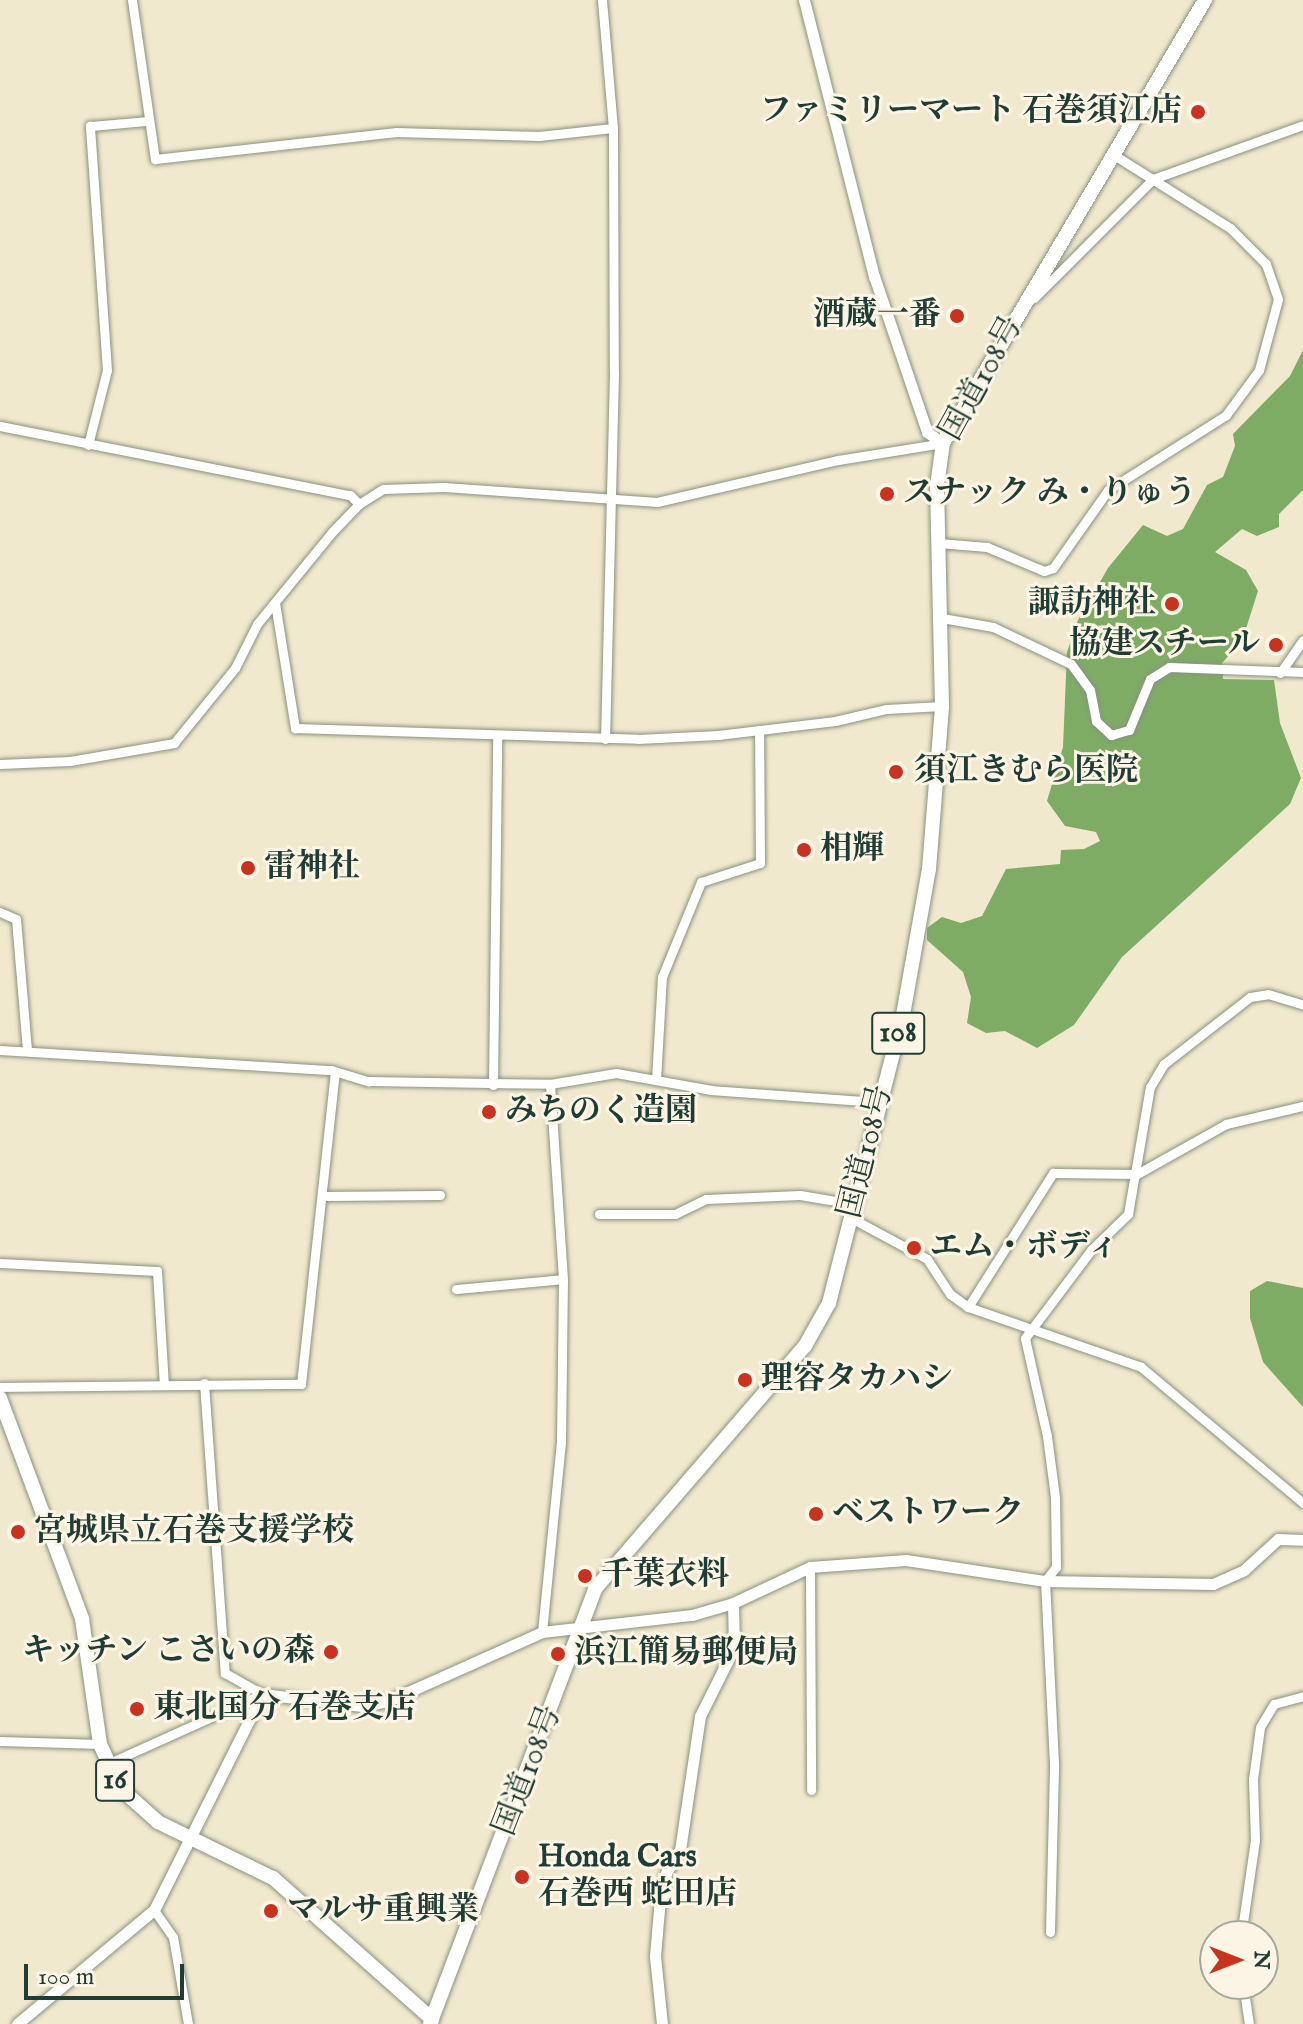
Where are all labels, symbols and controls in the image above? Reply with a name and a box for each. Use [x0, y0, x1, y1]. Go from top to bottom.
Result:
place label: ファミリーマート 石巻須江店 [759, 93, 1182, 131]
marker: ファミリーマート 石巻須江店 [1189, 103, 1207, 121]
place label: 酒蔵一番 [813, 297, 941, 335]
marker: 酒蔵一番 [948, 307, 966, 325]
street label: 国道108号 [933, 310, 1033, 448]
place label: スナック み・りゅう [903, 475, 1198, 513]
marker: スナック み・りゅう [878, 485, 896, 503]
place label: 諏訪神社 [1028, 585, 1156, 623]
marker: 諏訪神社 [1163, 595, 1181, 613]
place label: 協建スチール [1068, 626, 1260, 664]
marker: 協建スチール [1267, 636, 1285, 654]
place label: 須江きむら医院 [914, 753, 1138, 791]
marker: 須江きむら医院 [885, 761, 907, 783]
place label: 相輝 [820, 831, 884, 869]
marker: 相輝 [795, 841, 813, 859]
place label: 雷神社 [264, 849, 360, 887]
marker: 雷神社 [239, 859, 257, 877]
road number: 108 [870, 1007, 926, 1059]
street label: 国道108号 [832, 1081, 902, 1223]
place label: みちのく造園 [505, 1093, 697, 1131]
marker: みちのく造園 [480, 1103, 498, 1121]
place label: エム・ボディ [930, 1229, 1122, 1267]
marker: エム・ボディ [905, 1239, 923, 1257]
place label: 理容タカハシ [761, 1361, 953, 1399]
marker: 理容タカハシ [736, 1371, 754, 1389]
place label: ベストワーク [832, 1495, 1024, 1533]
marker: ベストワーク [807, 1505, 825, 1523]
place label: 宮城県立石巻支援学校 [34, 1513, 354, 1551]
marker: 宮城県立石巻支援学校 [9, 1523, 27, 1541]
place label: 千葉衣料 [601, 1557, 729, 1595]
marker: 千葉衣料 [576, 1567, 594, 1585]
place label: キッチン こさいの森 [20, 1633, 315, 1671]
place label: 浜江簡易郵便局 [574, 1635, 798, 1673]
marker: キッチン こさいの森 [322, 1643, 340, 1661]
marker: 浜江簡易郵便局 [549, 1645, 567, 1663]
place label: 東北国分 石巻支店 [153, 1690, 416, 1728]
marker: 東北国分 石巻支店 [128, 1700, 146, 1718]
street label: 国道108号 [487, 1701, 571, 1841]
road number: 16 [95, 1754, 135, 1806]
place label: Honda Cars 石巻西 蛇田店 [538, 1840, 737, 1915]
marker: Honda Cars 石巻西 蛇田店 [513, 1868, 531, 1886]
place label: マルサ重興業 [287, 1892, 479, 1930]
marker: マルサ重興業 [262, 1902, 280, 1920]
north arrow [1199, 1920, 1279, 2000]
scale bar [28, 1948, 188, 1998]
text: N [1247, 1950, 1275, 1970]
text: 100 m [38, 1962, 94, 1993]

